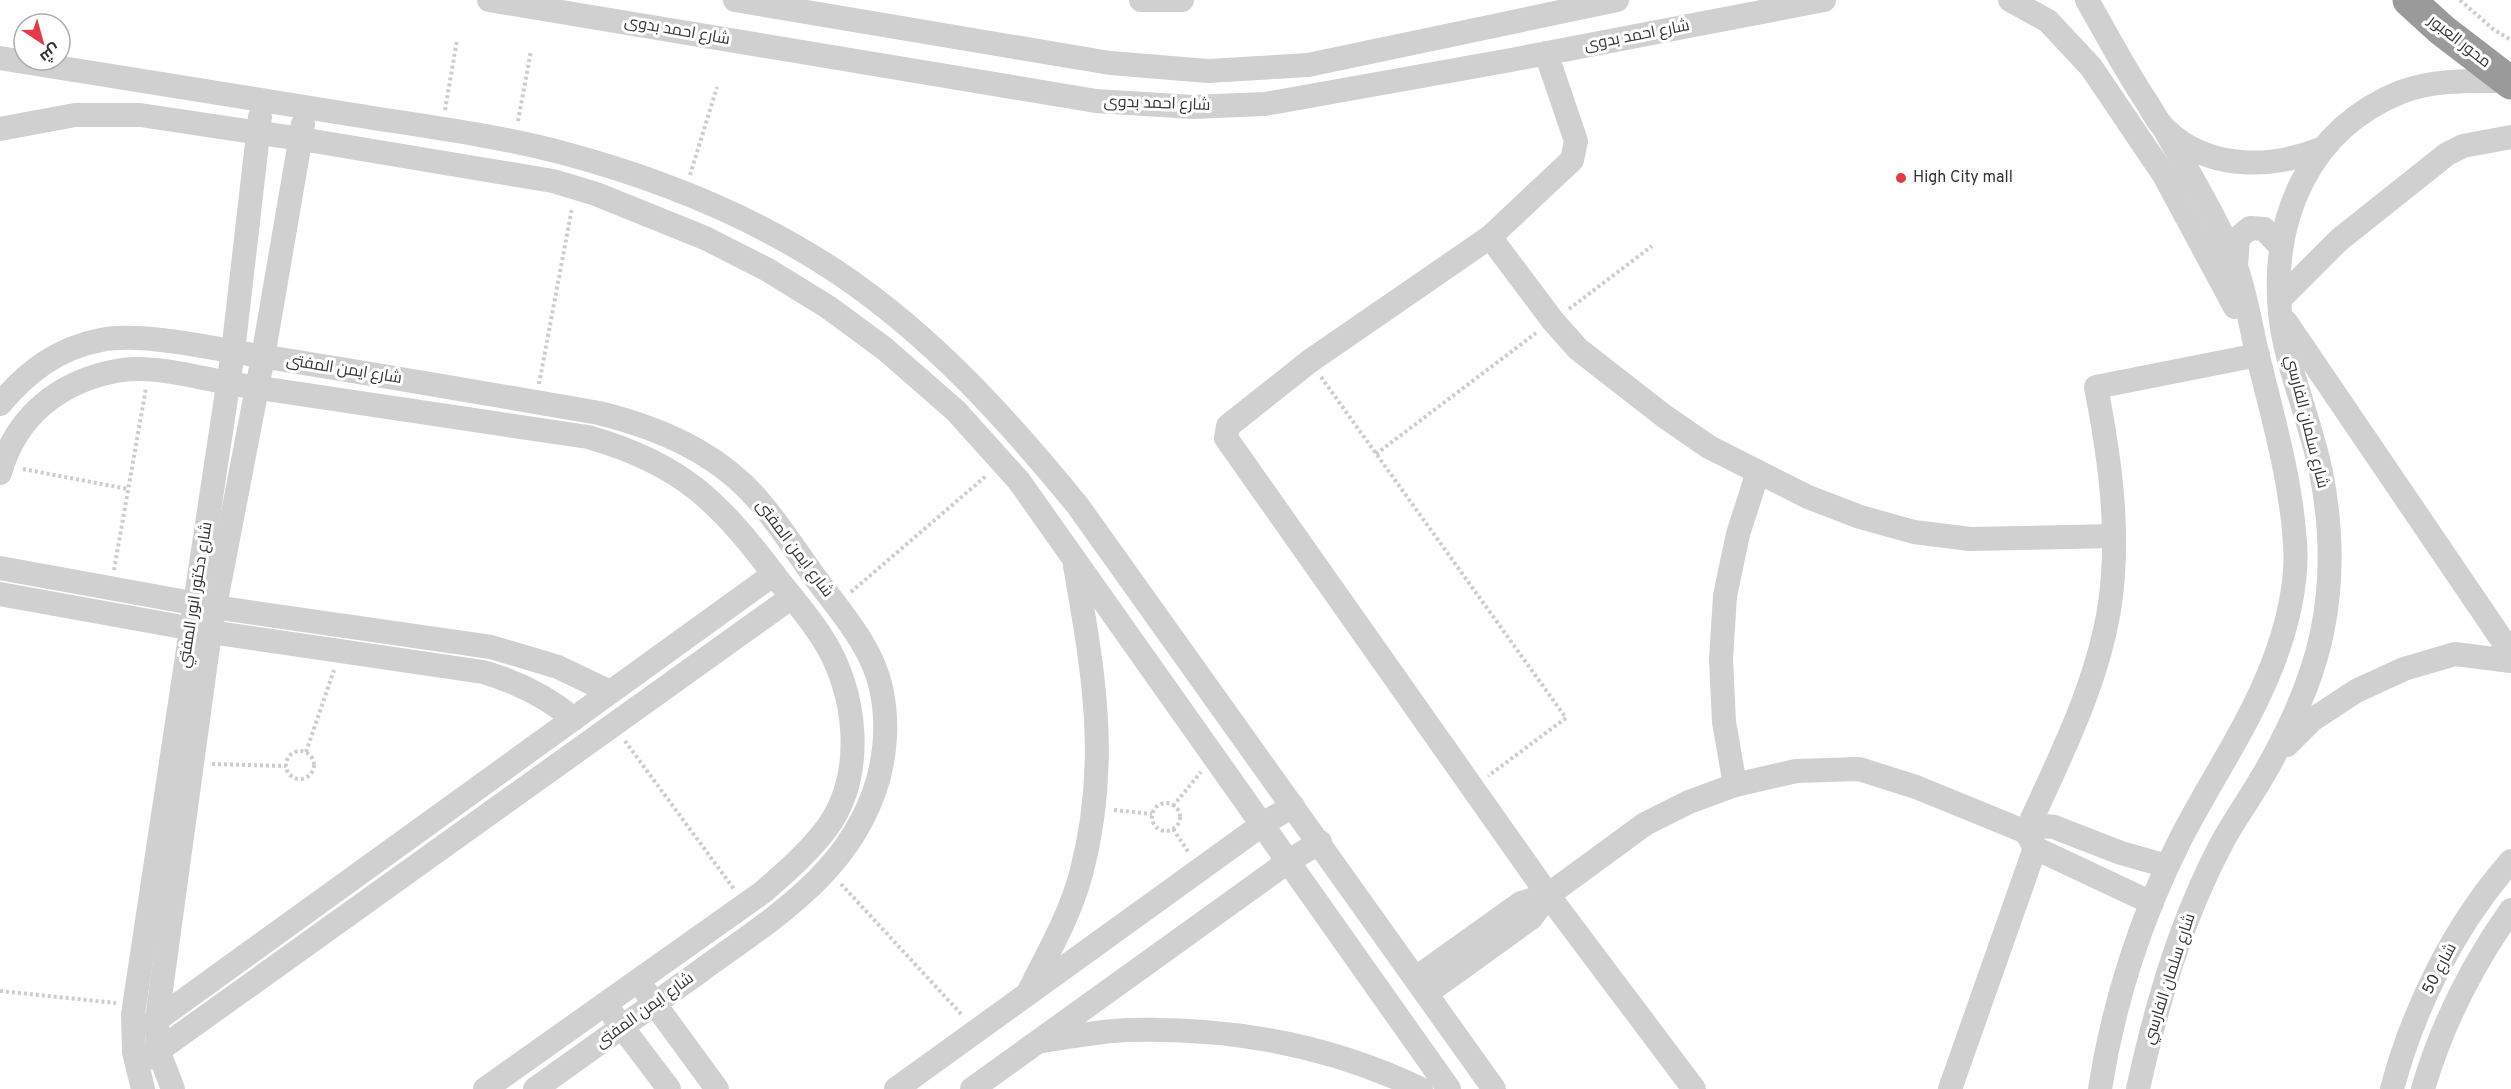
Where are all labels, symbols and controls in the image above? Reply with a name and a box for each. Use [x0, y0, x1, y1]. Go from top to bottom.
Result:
street label: محور العبور [2423, 11, 2494, 73]
north arrow [12, 12, 72, 72]
street label: شارع احمد بدوى [623, 12, 731, 50]
street label: شارع احمد بدوى [1583, 16, 1691, 56]
text: ش [35, 38, 64, 67]
street label: شارع احمد بدوى [1103, 92, 1211, 116]
place label: High City mall [1913, 168, 2013, 188]
marker: High City mall [1894, 171, 1908, 185]
street label: شارع ايمن المفتى [285, 351, 403, 389]
street label: شارع سلمان الفارسي [2279, 353, 2332, 491]
street label: شارع ايمن المفتى [751, 496, 837, 602]
street label: شارع دكتور انور المفتي [175, 520, 219, 670]
street label: شارع سلمان الفارسي [2139, 911, 2202, 1047]
street label: شارع 50 [2418, 940, 2462, 998]
street label: شارع ايمن المفتى [592, 969, 698, 1053]

